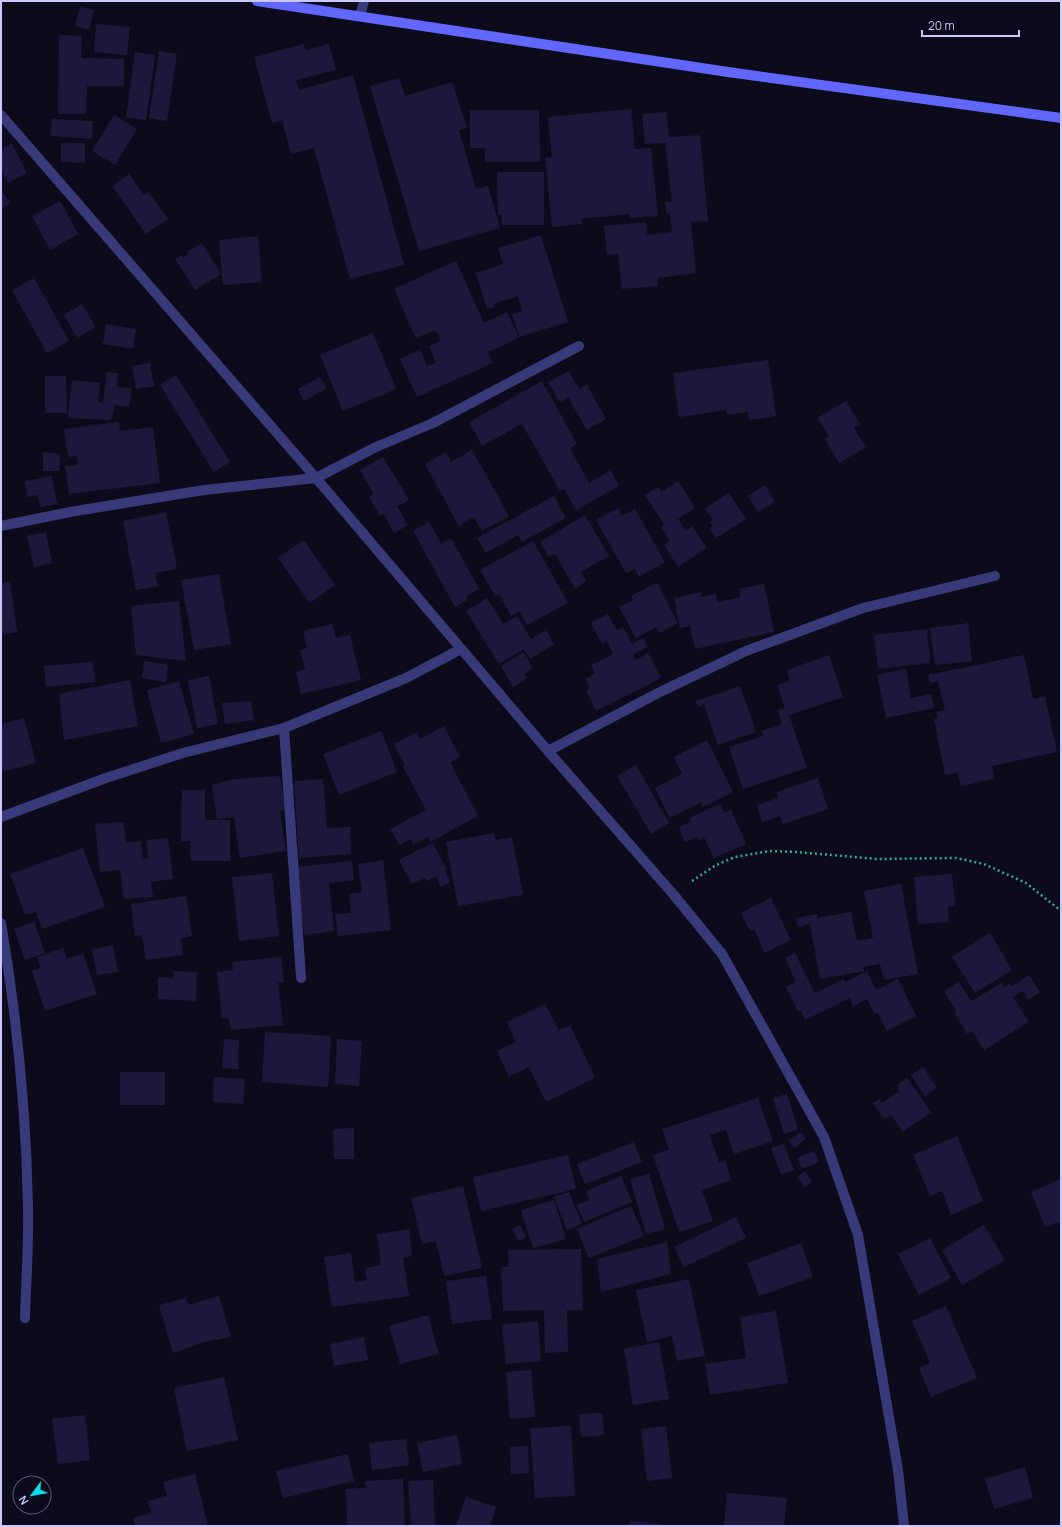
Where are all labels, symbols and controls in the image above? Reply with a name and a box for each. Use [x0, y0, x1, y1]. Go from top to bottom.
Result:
scale bar [922, 12, 1019, 38]
text: 20 m [928, 17, 955, 34]
north arrow [12, 1475, 52, 1515]
text: N [15, 1493, 32, 1508]

